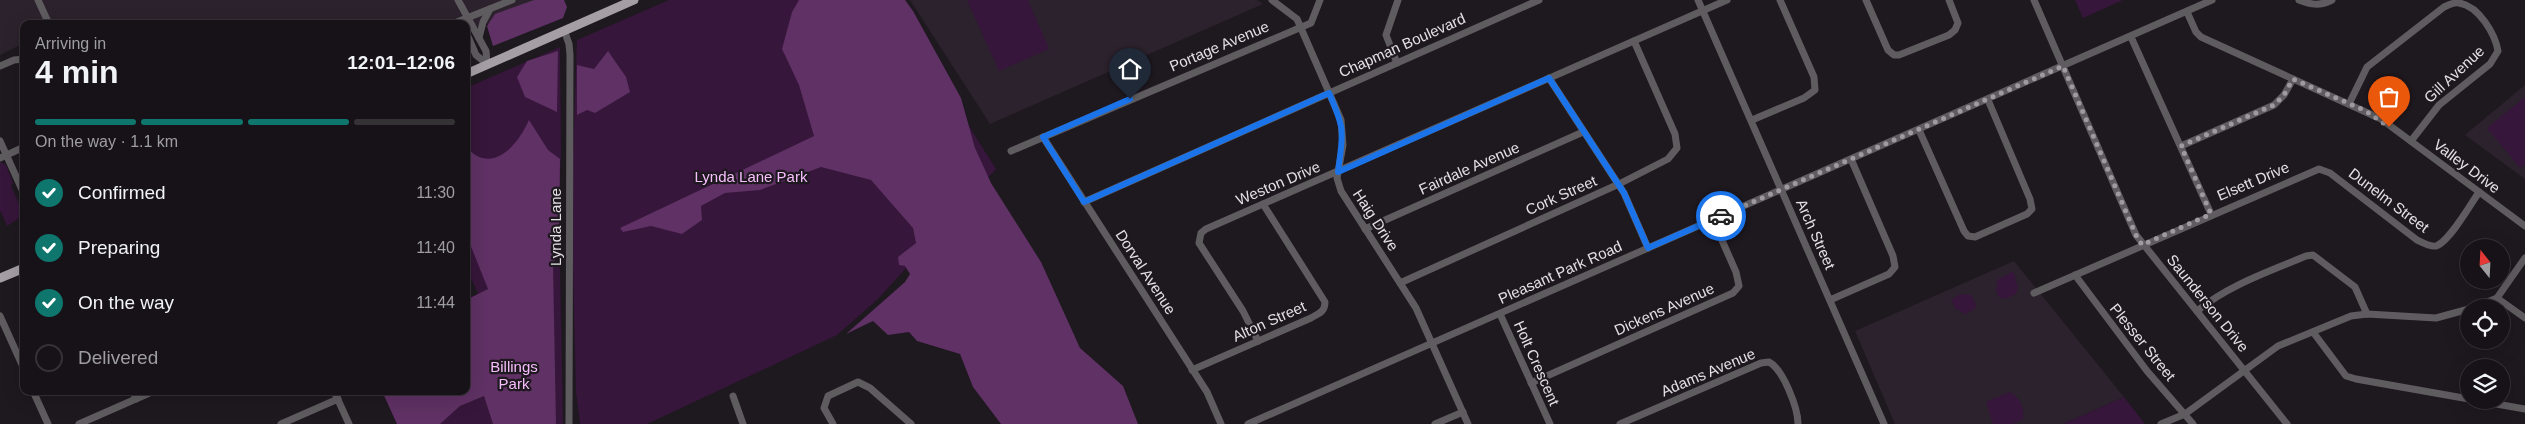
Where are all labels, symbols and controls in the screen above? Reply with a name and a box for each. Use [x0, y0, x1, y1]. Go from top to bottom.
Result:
street label: Chapman Boulevard [1336, 9, 1468, 81]
street label: Portage Avenue [1167, 17, 1271, 75]
text: Arriving in [35, 35, 106, 52]
street label: Gill Avenue [2421, 42, 2487, 106]
pin [1109, 48, 1151, 99]
text: 12:01–12:06 [347, 52, 455, 73]
text: 4 min [35, 54, 119, 90]
icon: home [1116, 55, 1144, 83]
pin [2368, 76, 2410, 127]
icon: bag [2375, 83, 2403, 111]
text: On the way · 1.1 km [35, 133, 178, 150]
street label: Valley Drive [2430, 135, 2504, 197]
street label: Fairdale Avenue [1416, 138, 1522, 198]
street label: Weston Drive [1233, 158, 1323, 208]
street label: Elsett Drive [2214, 158, 2292, 204]
street label: Dunelm Street [2346, 164, 2433, 236]
park label: Lynda Lane Park [695, 168, 808, 185]
street label: Cork Street [1523, 171, 1600, 218]
icon: check [35, 179, 63, 207]
text: Confirmed [78, 182, 166, 203]
text: 11:30 [416, 184, 455, 201]
street label: Haig Drive [1350, 186, 1402, 254]
street label: Lynda Lane [547, 188, 564, 266]
courier [1696, 191, 1746, 241]
street label: Arch Street [1793, 196, 1839, 272]
icon: car [1707, 202, 1735, 230]
street label: Dorval Avenue [1112, 227, 1180, 317]
icon: check [35, 234, 63, 262]
text: Preparing [78, 237, 160, 258]
street label: Pleasant Park Road [1496, 237, 1624, 307]
text: 11:40 [416, 239, 455, 256]
north arrow [2460, 239, 2510, 289]
map controls [2460, 239, 2510, 409]
street label: Saunderson Drive [2164, 251, 2252, 355]
street label: Dickens Avenue [1612, 279, 1716, 339]
icon: check [35, 289, 63, 317]
text: On the way [78, 292, 174, 313]
text: 11:44 [416, 294, 455, 311]
street label: Alton Street [1230, 297, 1309, 345]
button: locate [2460, 299, 2510, 349]
street label: Plesser Street [2107, 300, 2180, 385]
street label: Holt Crescent [1511, 318, 1564, 409]
street label: Adams Avenue [1658, 345, 1758, 399]
text: Delivered [78, 347, 158, 368]
park label: Billings Park [490, 358, 538, 392]
button: layers [2460, 359, 2510, 409]

